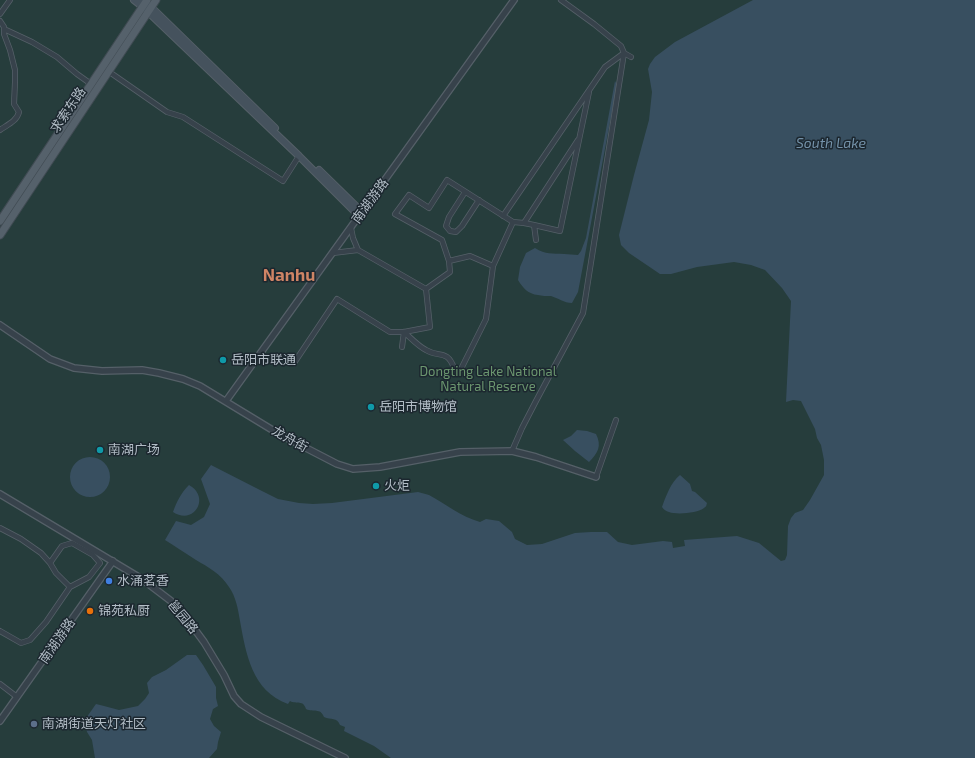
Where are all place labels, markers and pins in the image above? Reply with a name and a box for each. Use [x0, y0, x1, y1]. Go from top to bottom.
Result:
place label: 岳阳市联通 [231, 352, 296, 368]
marker: 岳阳市联通 [218, 355, 228, 365]
place label: 岳阳市博物馆 [379, 399, 457, 415]
marker: 岳阳市博物馆 [366, 402, 376, 412]
place label: 南湖广场 [108, 442, 160, 458]
marker: 南湖广场 [95, 445, 105, 455]
place label: 火炬 [384, 478, 410, 494]
marker: 火炬 [371, 481, 381, 491]
place label: 水涌茗香 [117, 573, 169, 589]
marker: 水涌茗香 [104, 576, 114, 586]
place label: 锦苑私厨 [98, 603, 150, 619]
marker: 锦苑私厨 [85, 606, 95, 616]
place label: 南湖街道天灯社区 [42, 716, 146, 732]
marker: 南湖街道天灯社区 [29, 719, 39, 729]

